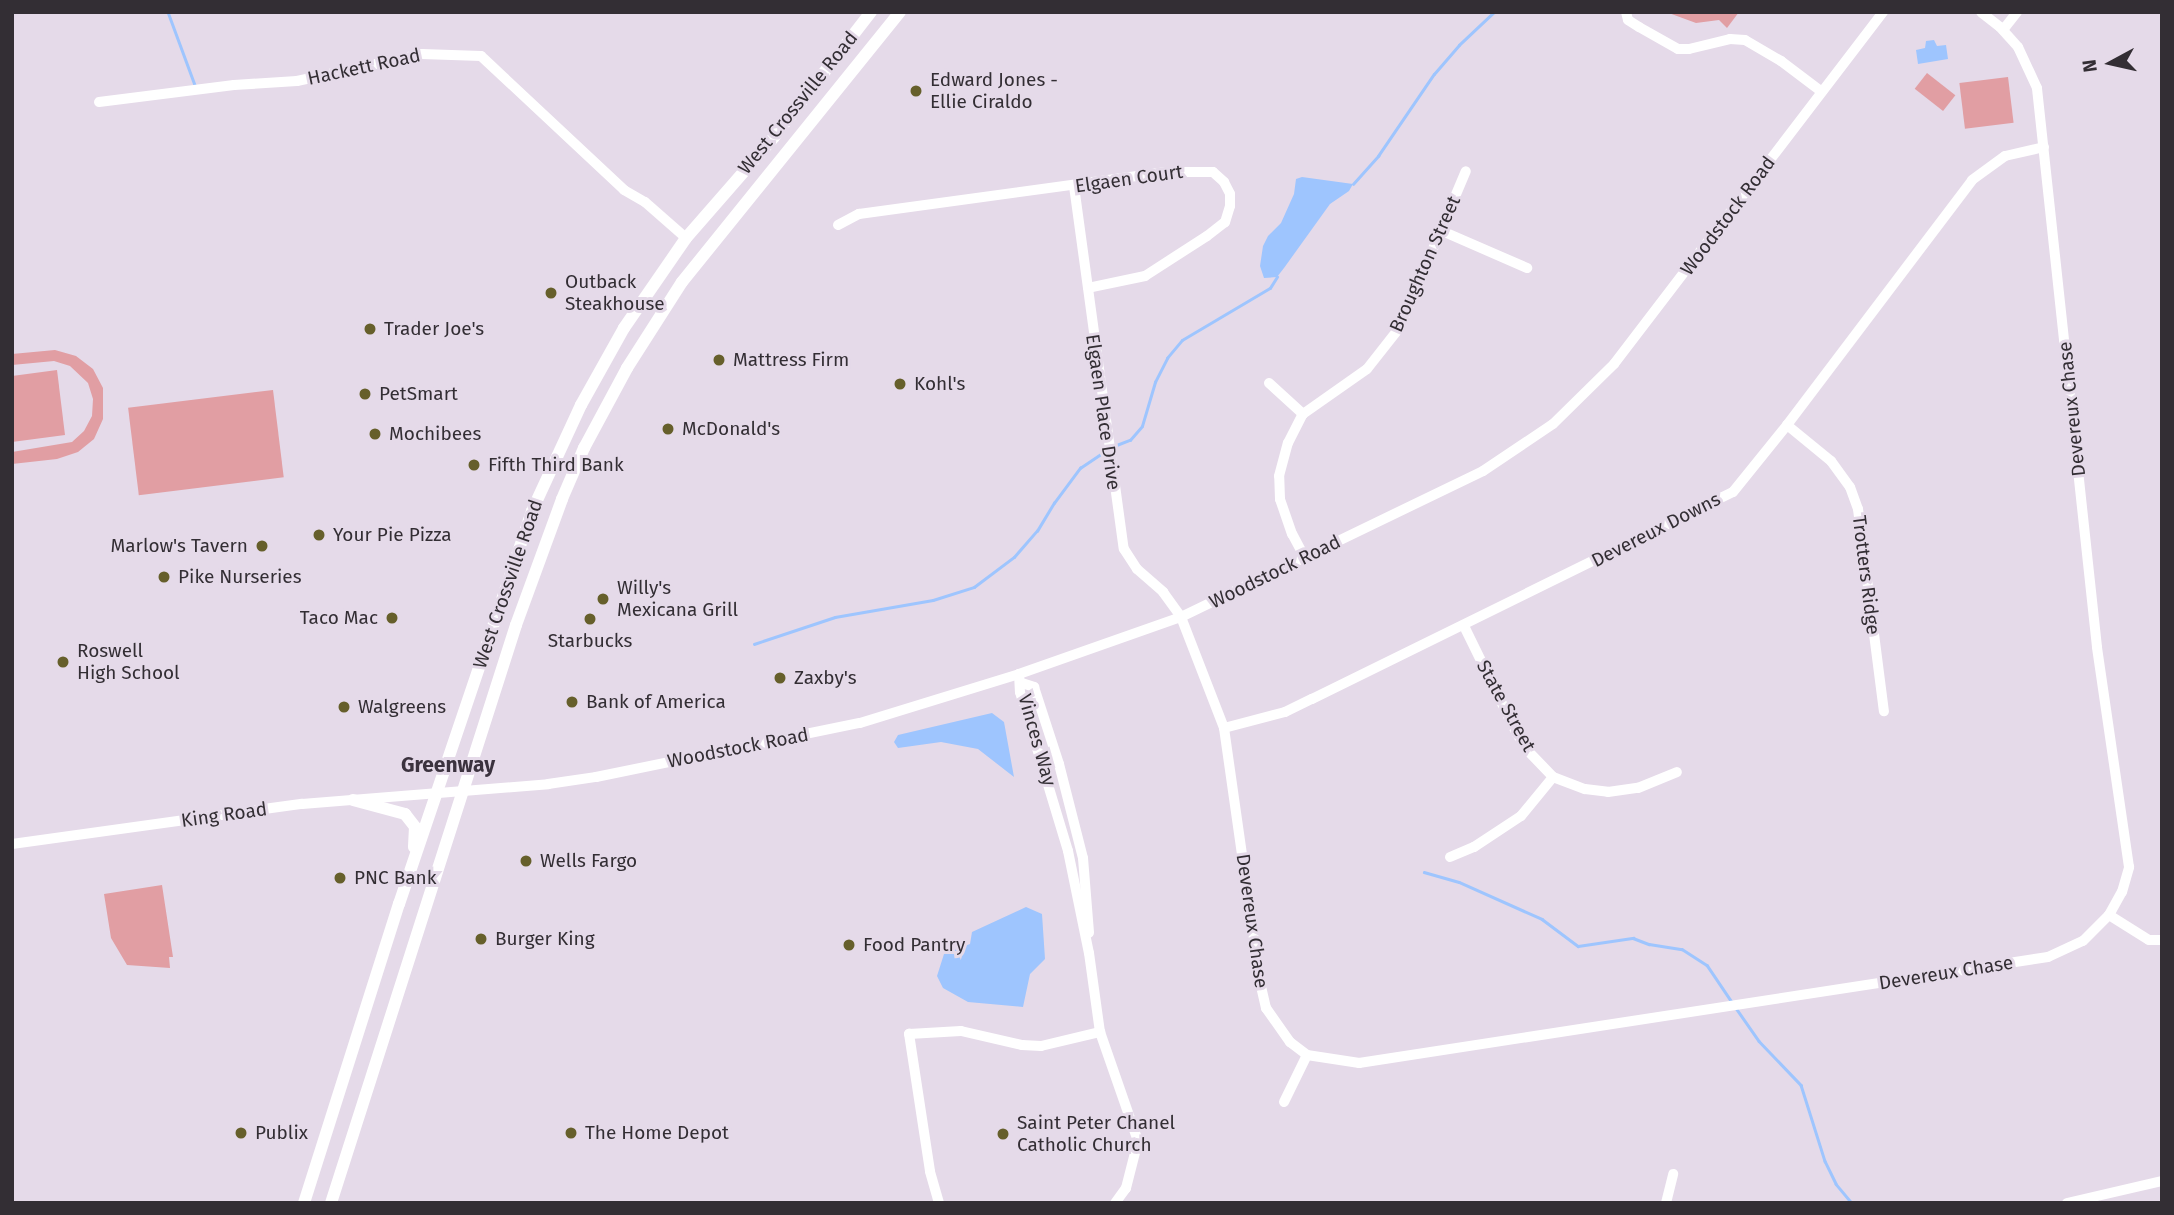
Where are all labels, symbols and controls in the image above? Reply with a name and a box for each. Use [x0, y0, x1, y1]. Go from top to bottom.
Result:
street label: West Crossville Road [733, 27, 863, 179]
north arrow [2076, 28, 2146, 98]
street label: Hackett Road [305, 44, 423, 90]
text: N [2077, 58, 2102, 74]
place label: Edward Jones - Ellie Ciraldo [930, 69, 1058, 113]
marker: Edward Jones - Ellie Ciraldo [908, 83, 924, 99]
street label: Woodstock Road [1676, 152, 1780, 280]
street label: Elgaen Court [1074, 160, 1184, 198]
street label: Broughton Street [1385, 192, 1465, 336]
place label: Outback Steakhouse [565, 271, 665, 315]
marker: Outback Steakhouse [543, 285, 559, 301]
place label: Trader Joe's [384, 318, 484, 340]
marker: Trader Joe's [362, 321, 378, 337]
street label: Elgaen Place Drive [1081, 333, 1125, 491]
street label: Devereux Chase [2054, 340, 2090, 478]
place label: Mattress Firm [733, 349, 849, 371]
marker: Mattress Firm [711, 352, 727, 368]
place label: Kohl's [914, 373, 965, 395]
marker: Kohl's [892, 376, 908, 392]
place label: PetSmart [379, 383, 458, 405]
marker: PetSmart [357, 386, 373, 402]
place label: McDonald's [682, 418, 780, 440]
marker: McDonald's [660, 421, 676, 437]
place label: Mochibees [389, 423, 481, 445]
marker: Mochibees [367, 426, 383, 442]
place label: Fifth Third Bank [488, 454, 624, 476]
marker: Fifth Third Bank [466, 457, 482, 473]
street label: Devereux Downs [1588, 488, 1724, 572]
street label: West Crossville Road [468, 497, 548, 671]
street label: Trotters Ridge [1847, 514, 1885, 636]
place label: Your Pie Pizza [333, 524, 452, 546]
marker: Your Pie Pizza [311, 527, 327, 543]
street label: Woodstock Road [1206, 530, 1344, 614]
place label: Marlow's Tavern [110, 535, 248, 557]
marker: Marlow's Tavern [254, 538, 270, 554]
place label: Pike Nurseries [178, 566, 302, 588]
marker: Pike Nurseries [156, 569, 172, 585]
place label: Willy's Mexicana Grill [617, 577, 738, 621]
marker: Willy's Mexicana Grill [595, 591, 611, 607]
place label: Taco Mac [300, 607, 378, 629]
marker: Taco Mac [384, 610, 400, 626]
marker: Starbucks [582, 611, 598, 627]
place label: Starbucks [548, 630, 632, 652]
place label: Roswell High School [77, 640, 180, 684]
marker: Roswell High School [55, 654, 71, 670]
street label: State Street [1472, 656, 1540, 756]
place label: Zaxby's [794, 667, 857, 689]
marker: Zaxby's [772, 670, 788, 686]
place label: Bank of America [586, 691, 726, 713]
street label: Vinces Way [1013, 691, 1061, 789]
marker: Bank of America [564, 694, 580, 710]
place label: Walgreens [358, 696, 446, 718]
marker: Walgreens [336, 699, 352, 715]
street label: Woodstock Road [666, 723, 810, 773]
district label: Greenway [401, 752, 495, 778]
street label: King Road [180, 798, 268, 832]
place label: Wells Fargo [540, 850, 637, 872]
street label: Devereux Chase [1231, 852, 1273, 990]
marker: Wells Fargo [518, 853, 534, 869]
place label: PNC Bank [354, 867, 436, 889]
marker: PNC Bank [332, 870, 348, 886]
place label: Burger King [495, 928, 595, 950]
marker: Burger King [473, 931, 489, 947]
place label: Food Pantry [863, 934, 965, 956]
marker: Food Pantry [841, 937, 857, 953]
street label: Devereux Chase [1877, 951, 2015, 995]
place label: Saint Peter Chanel Catholic Church [1017, 1112, 1175, 1156]
place label: Publix [255, 1122, 308, 1144]
place label: The Home Depot [585, 1122, 729, 1144]
marker: Publix [233, 1125, 249, 1141]
marker: The Home Depot [563, 1125, 579, 1141]
marker: Saint Peter Chanel Catholic Church [995, 1126, 1011, 1142]

